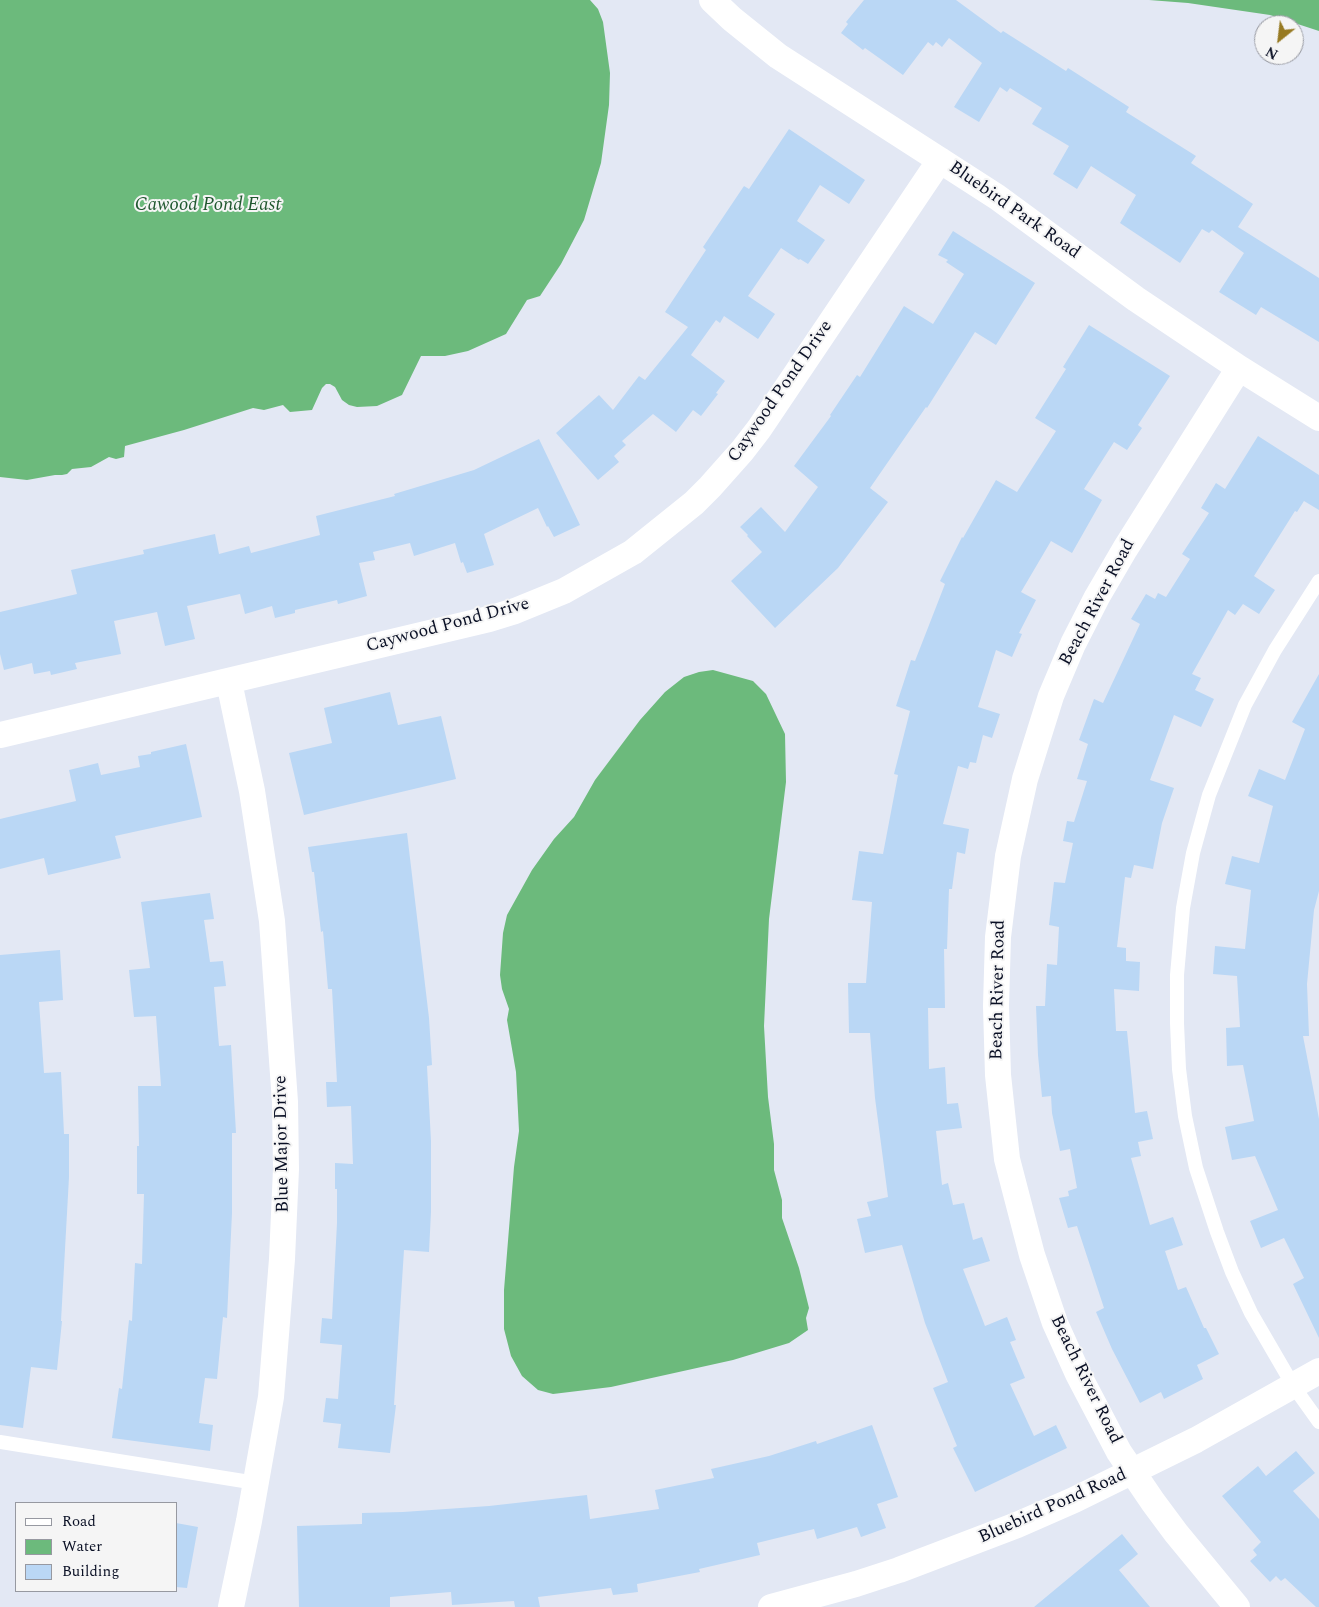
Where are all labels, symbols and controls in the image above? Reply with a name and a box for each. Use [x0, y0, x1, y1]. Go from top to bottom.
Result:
north arrow [1254, 15, 1304, 65]
text: N [1262, 41, 1282, 65]
street label: Bluebird Park Road [944, 158, 1084, 264]
water label: Cawood Pond East [135, 195, 281, 217]
street label: Caywood Pond Drive [724, 317, 838, 467]
street label: Beach River Road [1056, 536, 1140, 670]
street label: Caywood Pond Drive [364, 594, 532, 658]
street label: Beach River Road [987, 920, 1011, 1060]
street label: Blue Major Drive [271, 1075, 295, 1213]
street label: Beach River Road [1045, 1312, 1125, 1448]
street label: Bluebird Pond Road [976, 1465, 1130, 1549]
legend [15, 1502, 178, 1592]
text: Road [62, 1510, 96, 1533]
text: Water [62, 1535, 102, 1558]
text: Building [62, 1560, 119, 1583]

